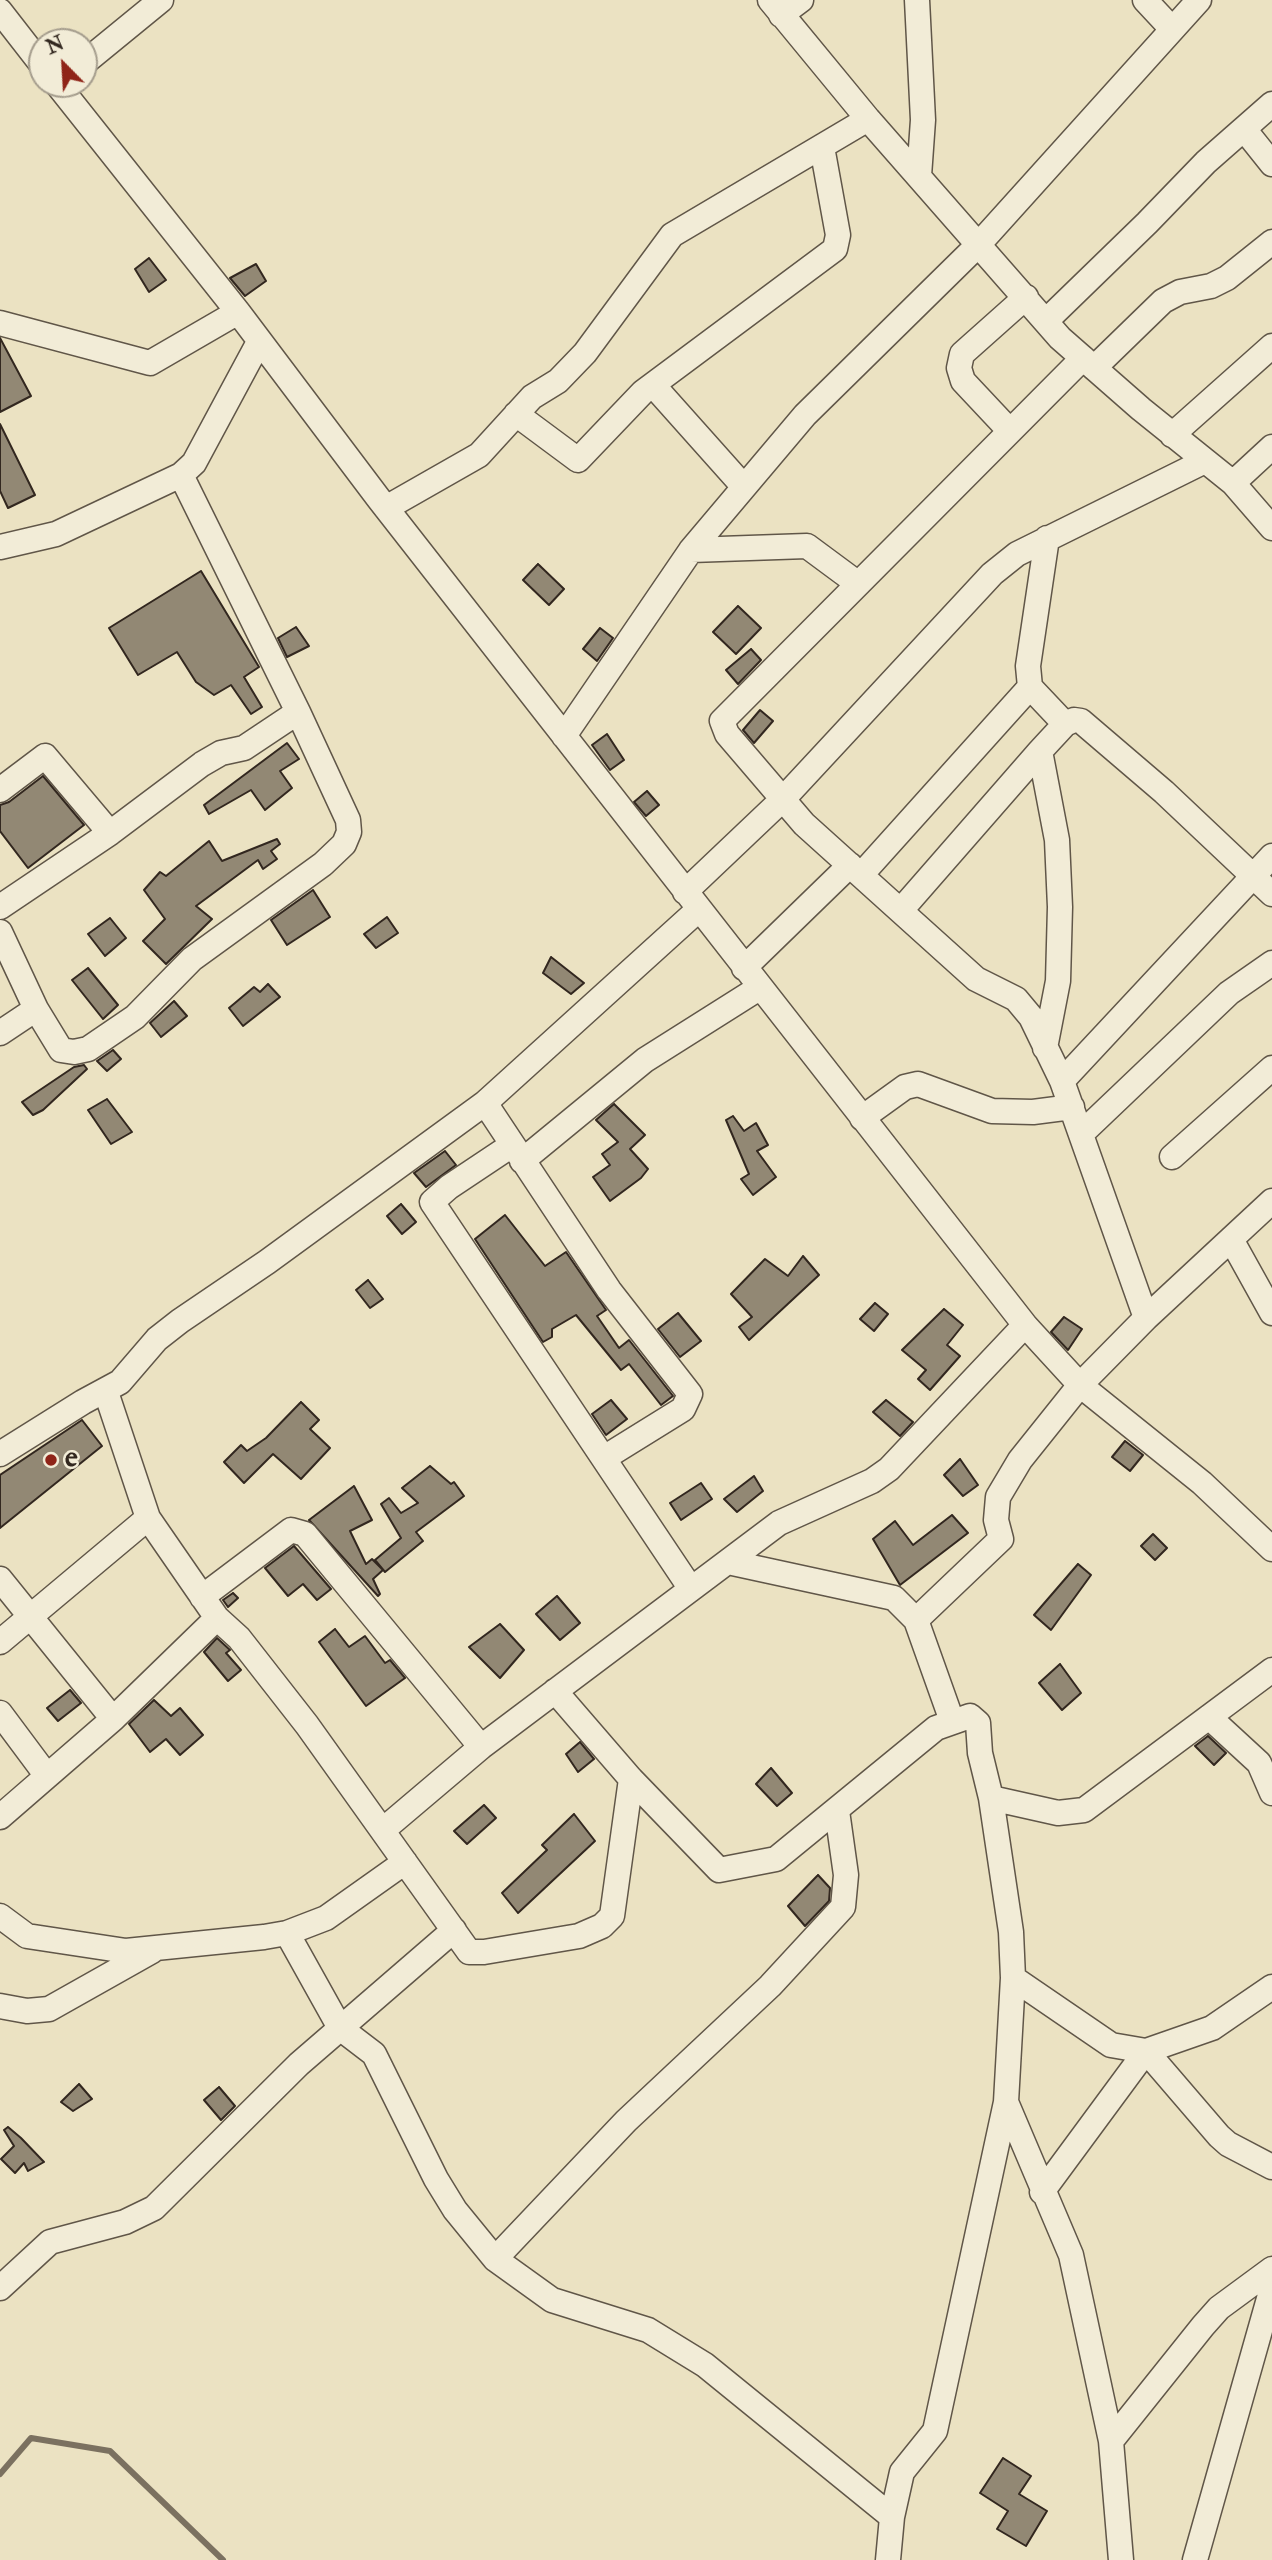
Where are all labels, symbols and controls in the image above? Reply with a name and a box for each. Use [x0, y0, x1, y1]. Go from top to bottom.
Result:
north arrow [28, 28, 98, 98]
text: N [43, 31, 68, 60]
place label: e [65, 1442, 78, 1478]
marker: e [43, 1452, 59, 1468]

